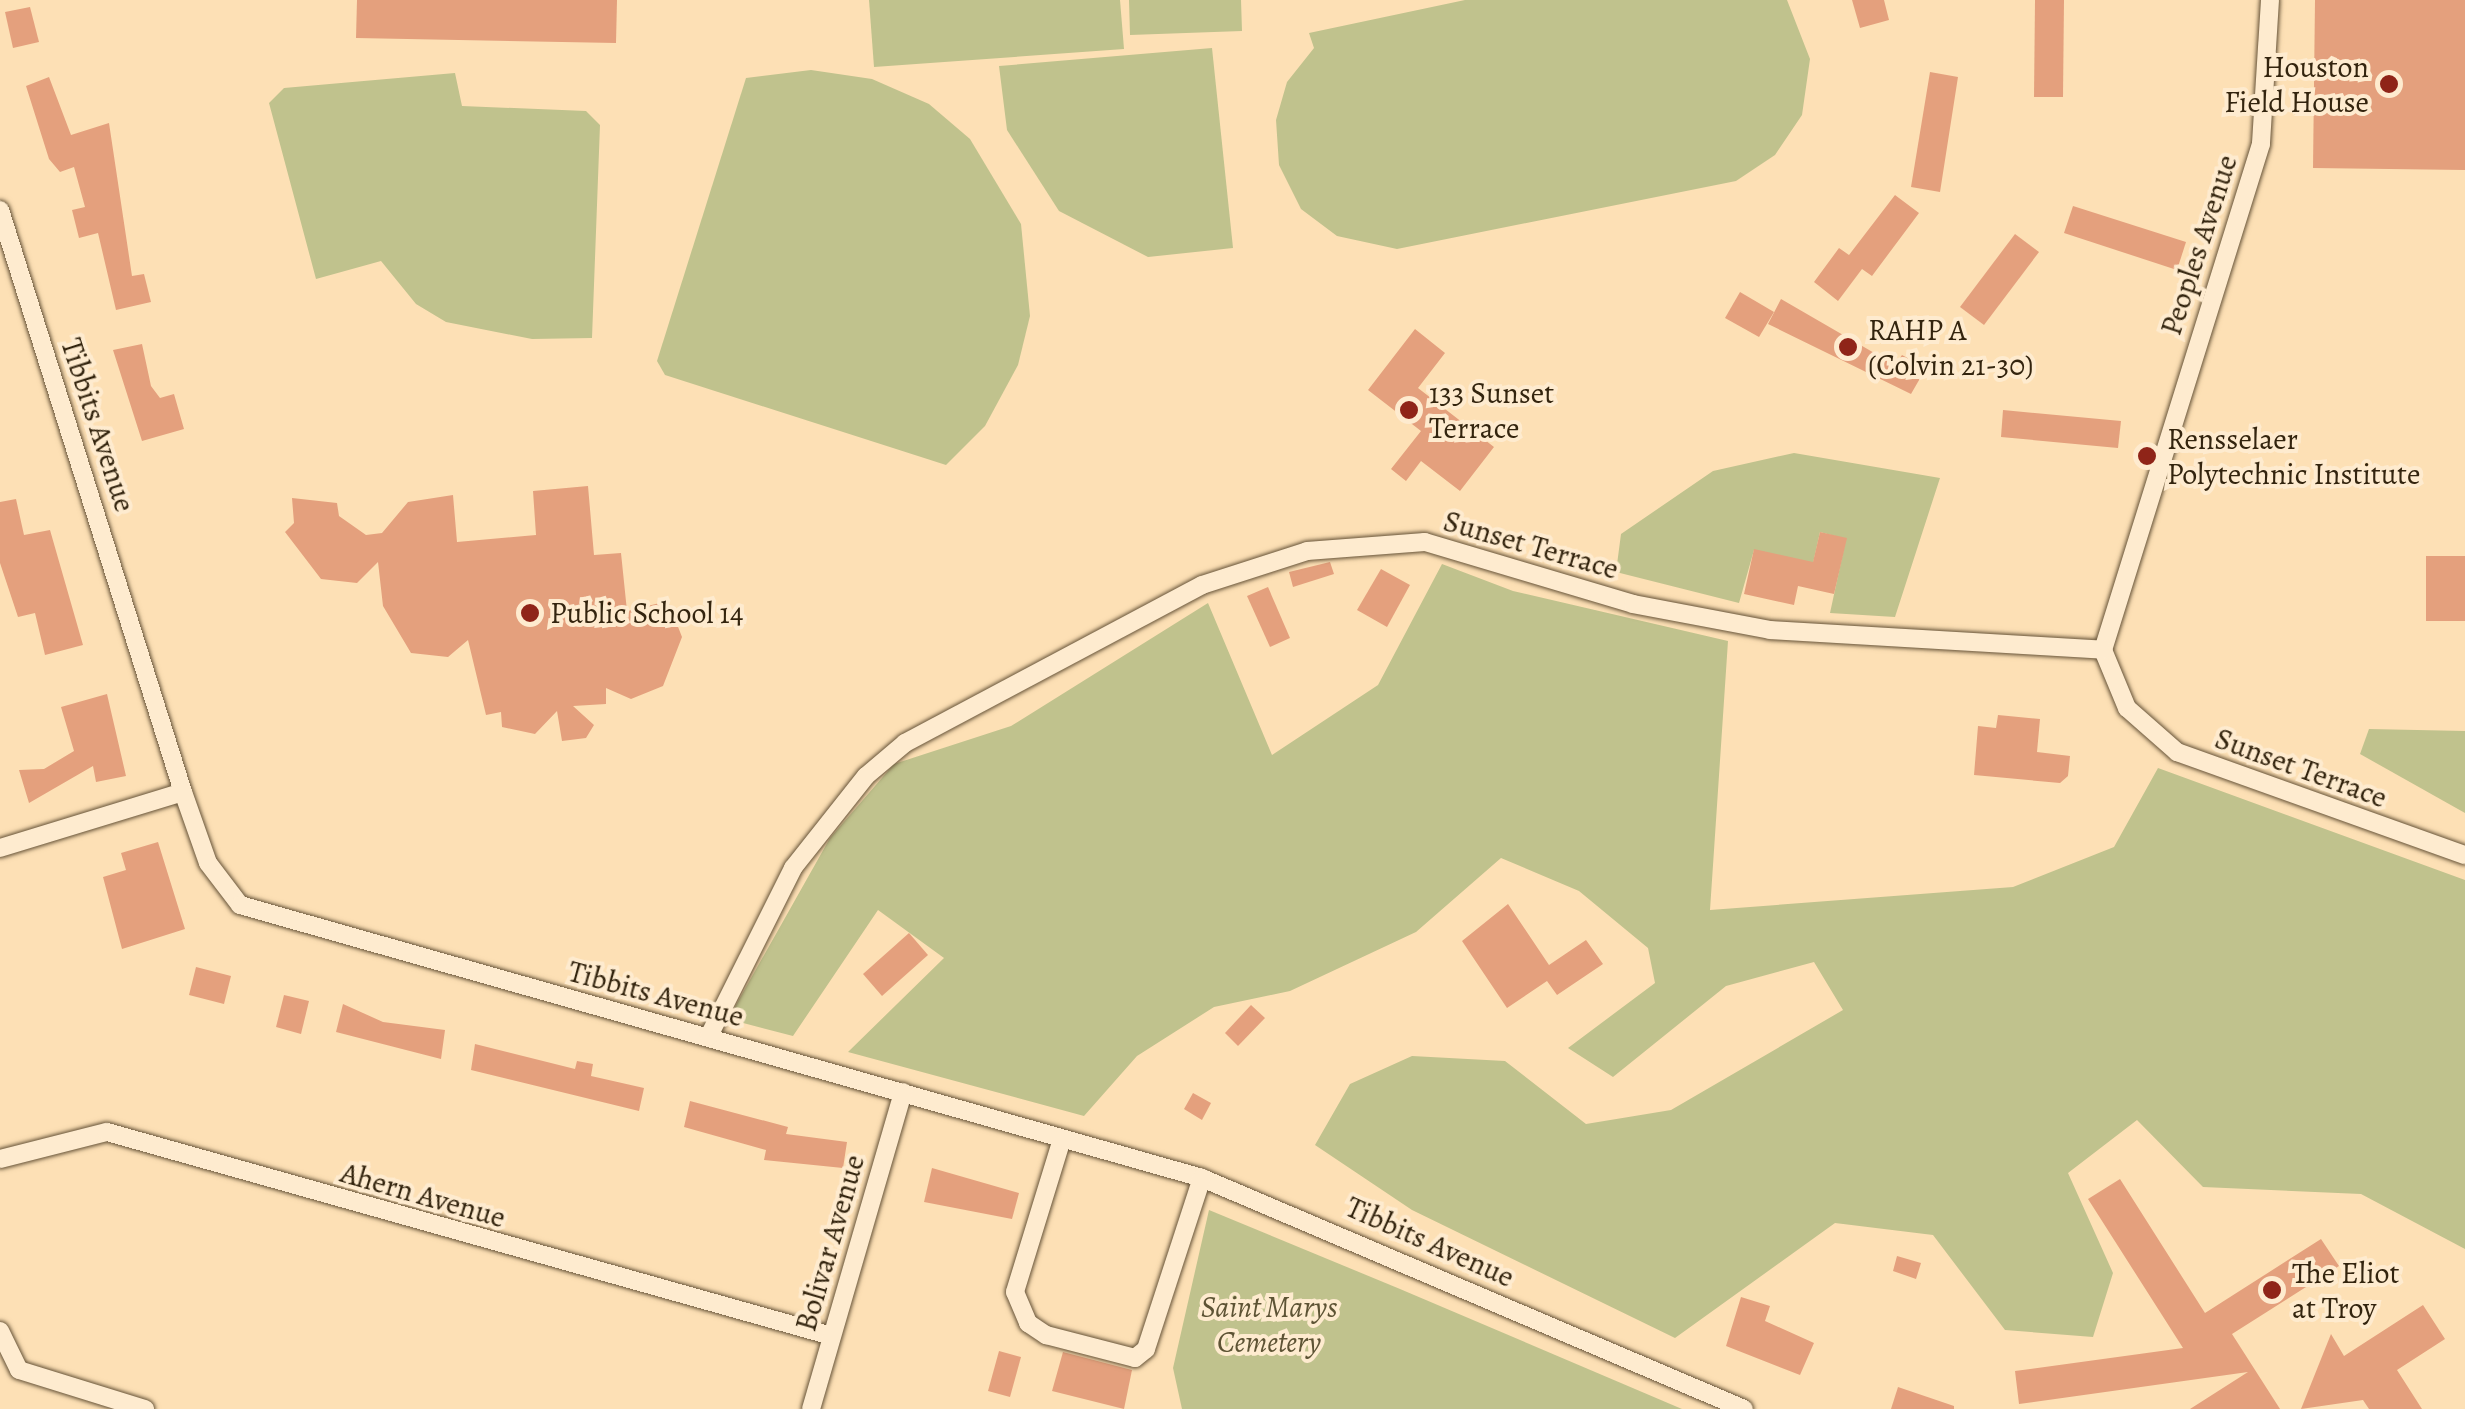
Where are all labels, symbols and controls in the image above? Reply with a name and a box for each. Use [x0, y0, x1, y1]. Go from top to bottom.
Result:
place label: Houston Field House [2224, 49, 2369, 120]
marker: Houston Field House [2378, 73, 2400, 95]
street label: Peoples Avenue [2153, 150, 2245, 340]
place label: RAHP A (Colvin 21-30) [1868, 312, 2033, 382]
street label: Tibbits Avenue [53, 334, 143, 516]
marker: RAHP A (Colvin 21-30) [1837, 336, 1859, 358]
place label: 133 Sunset Terrace [1429, 375, 1554, 446]
marker: 133 Sunset Terrace [1398, 399, 1420, 421]
place label: Rensselaer Polytechnic Institute [2167, 421, 2420, 492]
marker: Rensselaer Polytechnic Institute [2136, 445, 2158, 467]
street label: Sunset Terrace [1439, 503, 1623, 587]
place label: Public School 14 [550, 595, 743, 631]
marker: Public School 14 [519, 602, 541, 624]
street label: Sunset Terrace [2210, 720, 2392, 816]
street label: Tibbits Avenue [564, 953, 748, 1035]
street label: Bolivar Avenue [788, 1151, 872, 1335]
street label: Ahern Avenue [337, 1154, 509, 1236]
street label: Tibbits Avenue [1340, 1189, 1520, 1295]
place label: The Eliot at Troy [2292, 1255, 2399, 1326]
marker: The Eliot at Troy [2261, 1279, 2283, 1301]
park label: Saint Marys Cemetery [1201, 1289, 1337, 1360]

